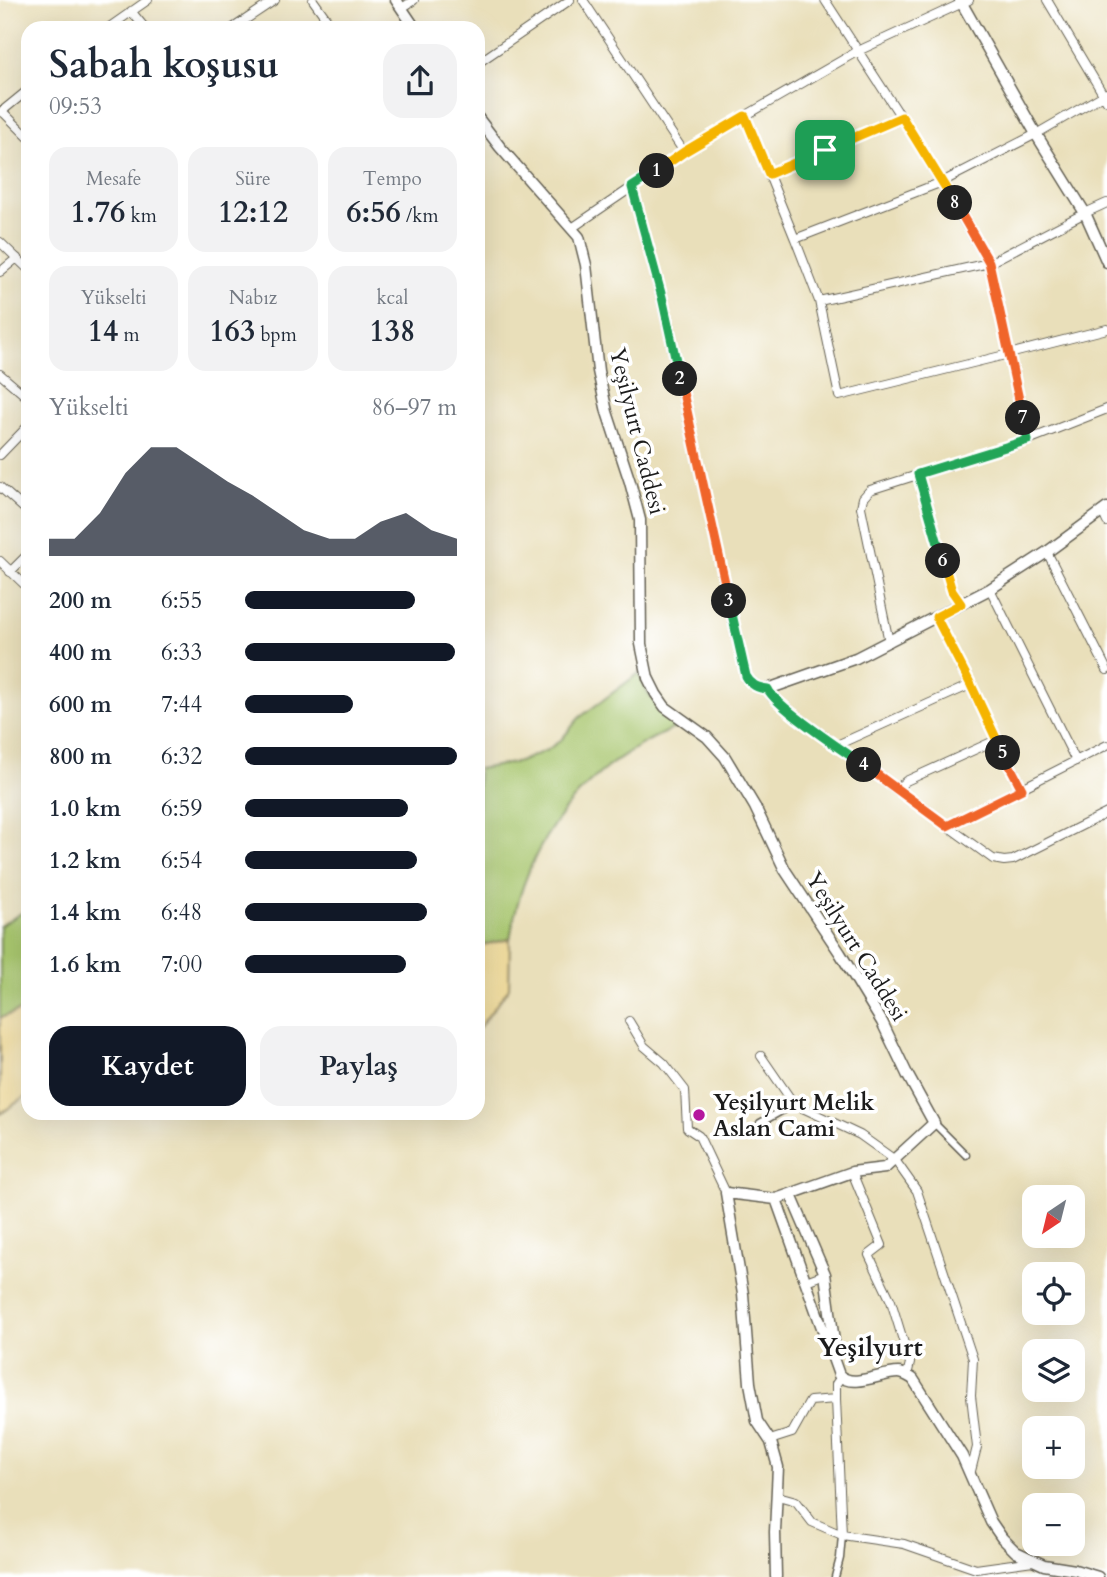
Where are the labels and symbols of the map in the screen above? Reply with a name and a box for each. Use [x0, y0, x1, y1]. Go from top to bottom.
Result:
pin [795, 120, 855, 180]
pin: 1 [640, 154, 674, 188]
pin: 8 [937, 186, 972, 220]
street label: Yeşilyurt Caddesi [602, 344, 673, 518]
pin: 2 [662, 362, 698, 396]
pin: 7 [1006, 400, 1040, 436]
pin: 6 [926, 544, 960, 578]
pin: 3 [712, 584, 746, 618]
pin: 5 [986, 736, 1020, 770]
pin: 4 [846, 748, 882, 782]
street label: Yeşilyurt Caddesi [798, 866, 915, 1027]
place label: Yeşilyurt Melik Aslan Cami [713, 1087, 875, 1144]
marker: Yeşilyurt Melik Aslan Cami [691, 1107, 707, 1123]
north arrow [1022, 1185, 1085, 1248]
district label: Yeşilyurt [817, 1330, 923, 1365]

